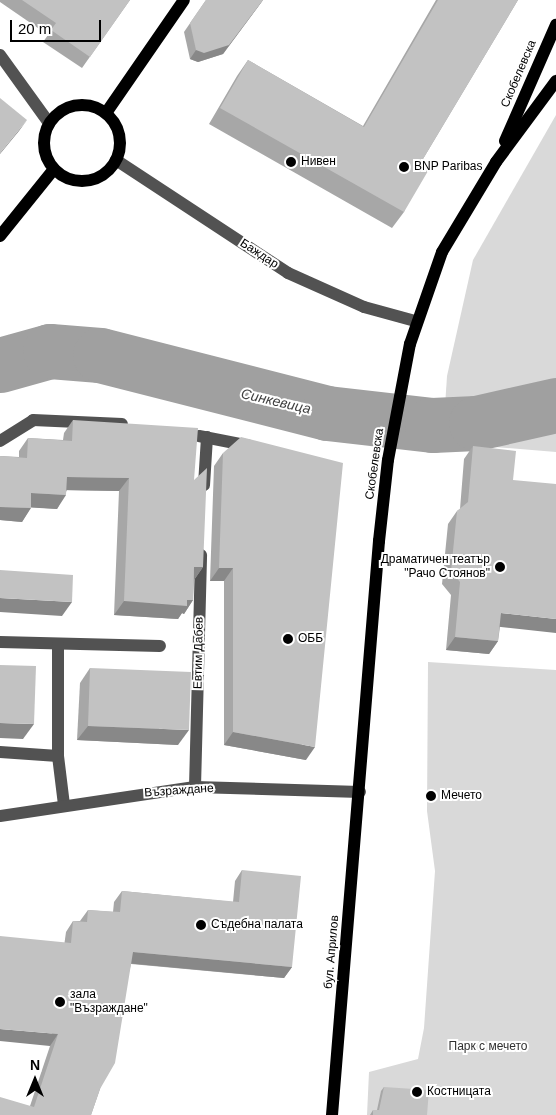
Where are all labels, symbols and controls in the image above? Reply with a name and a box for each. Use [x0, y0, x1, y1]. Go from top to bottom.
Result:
scale bar [12, 10, 104, 42]
text: 20 m [18, 20, 51, 37]
street label: Скобелевска [498, 38, 540, 110]
place label: Нивен [301, 155, 336, 169]
marker: Нивен [285, 156, 297, 168]
place label: BNP Paribas [414, 160, 483, 174]
marker: BNP Paribas [398, 161, 410, 173]
street label: Баждар [237, 236, 281, 272]
water label: Синкевица [240, 385, 312, 417]
street label: Скобелевска [363, 427, 387, 501]
place label: Драматичен театър "Рачо Стоянов" [381, 553, 490, 581]
marker: Драматичен театър "Рачо Стоянов" [494, 561, 506, 573]
street label: Евтим Дабев [191, 617, 207, 689]
place label: ОББ [298, 632, 323, 646]
marker: ОББ [282, 633, 294, 645]
street label: Възраждане [144, 781, 214, 801]
place label: Мечето [441, 789, 482, 803]
marker: Мечето [425, 790, 437, 802]
street label: бул. Априлов [322, 914, 342, 990]
place label: Съдебна палата [211, 918, 303, 932]
marker: Съдебна палата [195, 919, 207, 931]
place label: зала "Възраждане" [70, 988, 148, 1016]
marker: зала "Възраждане" [54, 996, 66, 1008]
park label: Парк с мечето [449, 1040, 527, 1054]
north arrow [10, 1055, 60, 1105]
text: N [30, 1057, 40, 1073]
place label: Костницата [427, 1085, 491, 1099]
marker: Костницата [411, 1086, 423, 1098]

